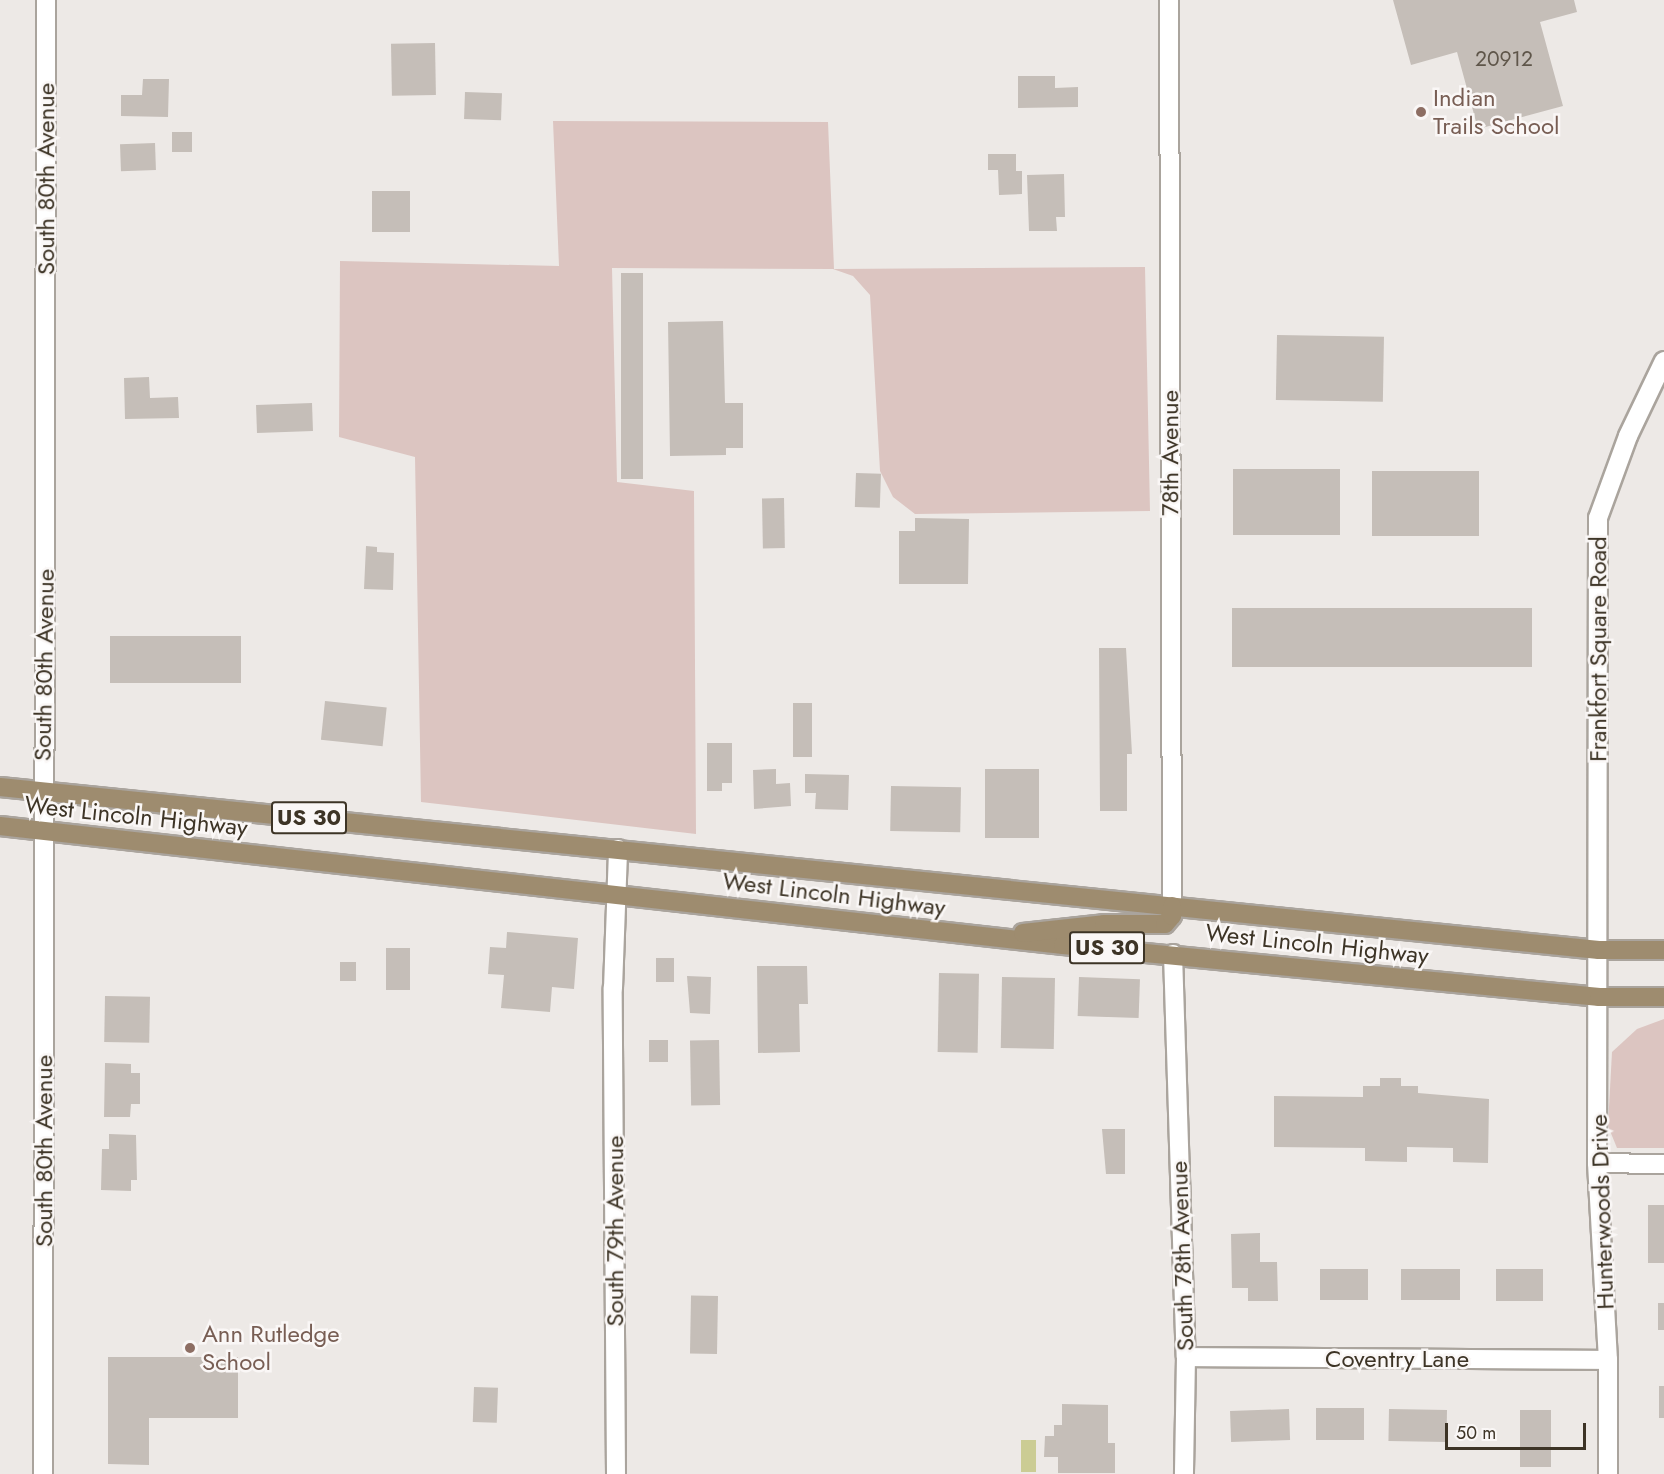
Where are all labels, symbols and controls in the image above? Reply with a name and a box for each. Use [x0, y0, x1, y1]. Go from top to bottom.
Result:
house number: 20912 [1475, 46, 1533, 72]
street label: South 80th Avenue [32, 83, 60, 275]
place label: Indian Trails School [1433, 84, 1560, 140]
marker: Indian Trails School [1414, 105, 1428, 119]
street label: 78th Avenue [1156, 390, 1184, 516]
street label: Frankfort Square Road [1584, 536, 1612, 762]
street label: South 80th Avenue [28, 569, 60, 761]
street label: West Lincoln Highway [23, 790, 249, 842]
road number: US 30 [270, 799, 348, 837]
street label: West Lincoln Highway [721, 866, 947, 922]
street label: West Lincoln Highway [1204, 918, 1430, 970]
road number: US 30 [1068, 929, 1146, 967]
street label: South 80th Avenue [30, 1055, 58, 1247]
street label: Hunterwoods Drive [1584, 1114, 1620, 1310]
street label: South 79th Avenue [601, 1135, 629, 1327]
street label: South 78th Avenue [1164, 1160, 1200, 1352]
place label: Ann Rutledge School [202, 1320, 340, 1376]
marker: Ann Rutledge School [183, 1341, 197, 1355]
street label: Coventry Lane [1325, 1345, 1469, 1373]
scale bar [1448, 1411, 1589, 1449]
text: 50 m [1456, 1420, 1496, 1446]

